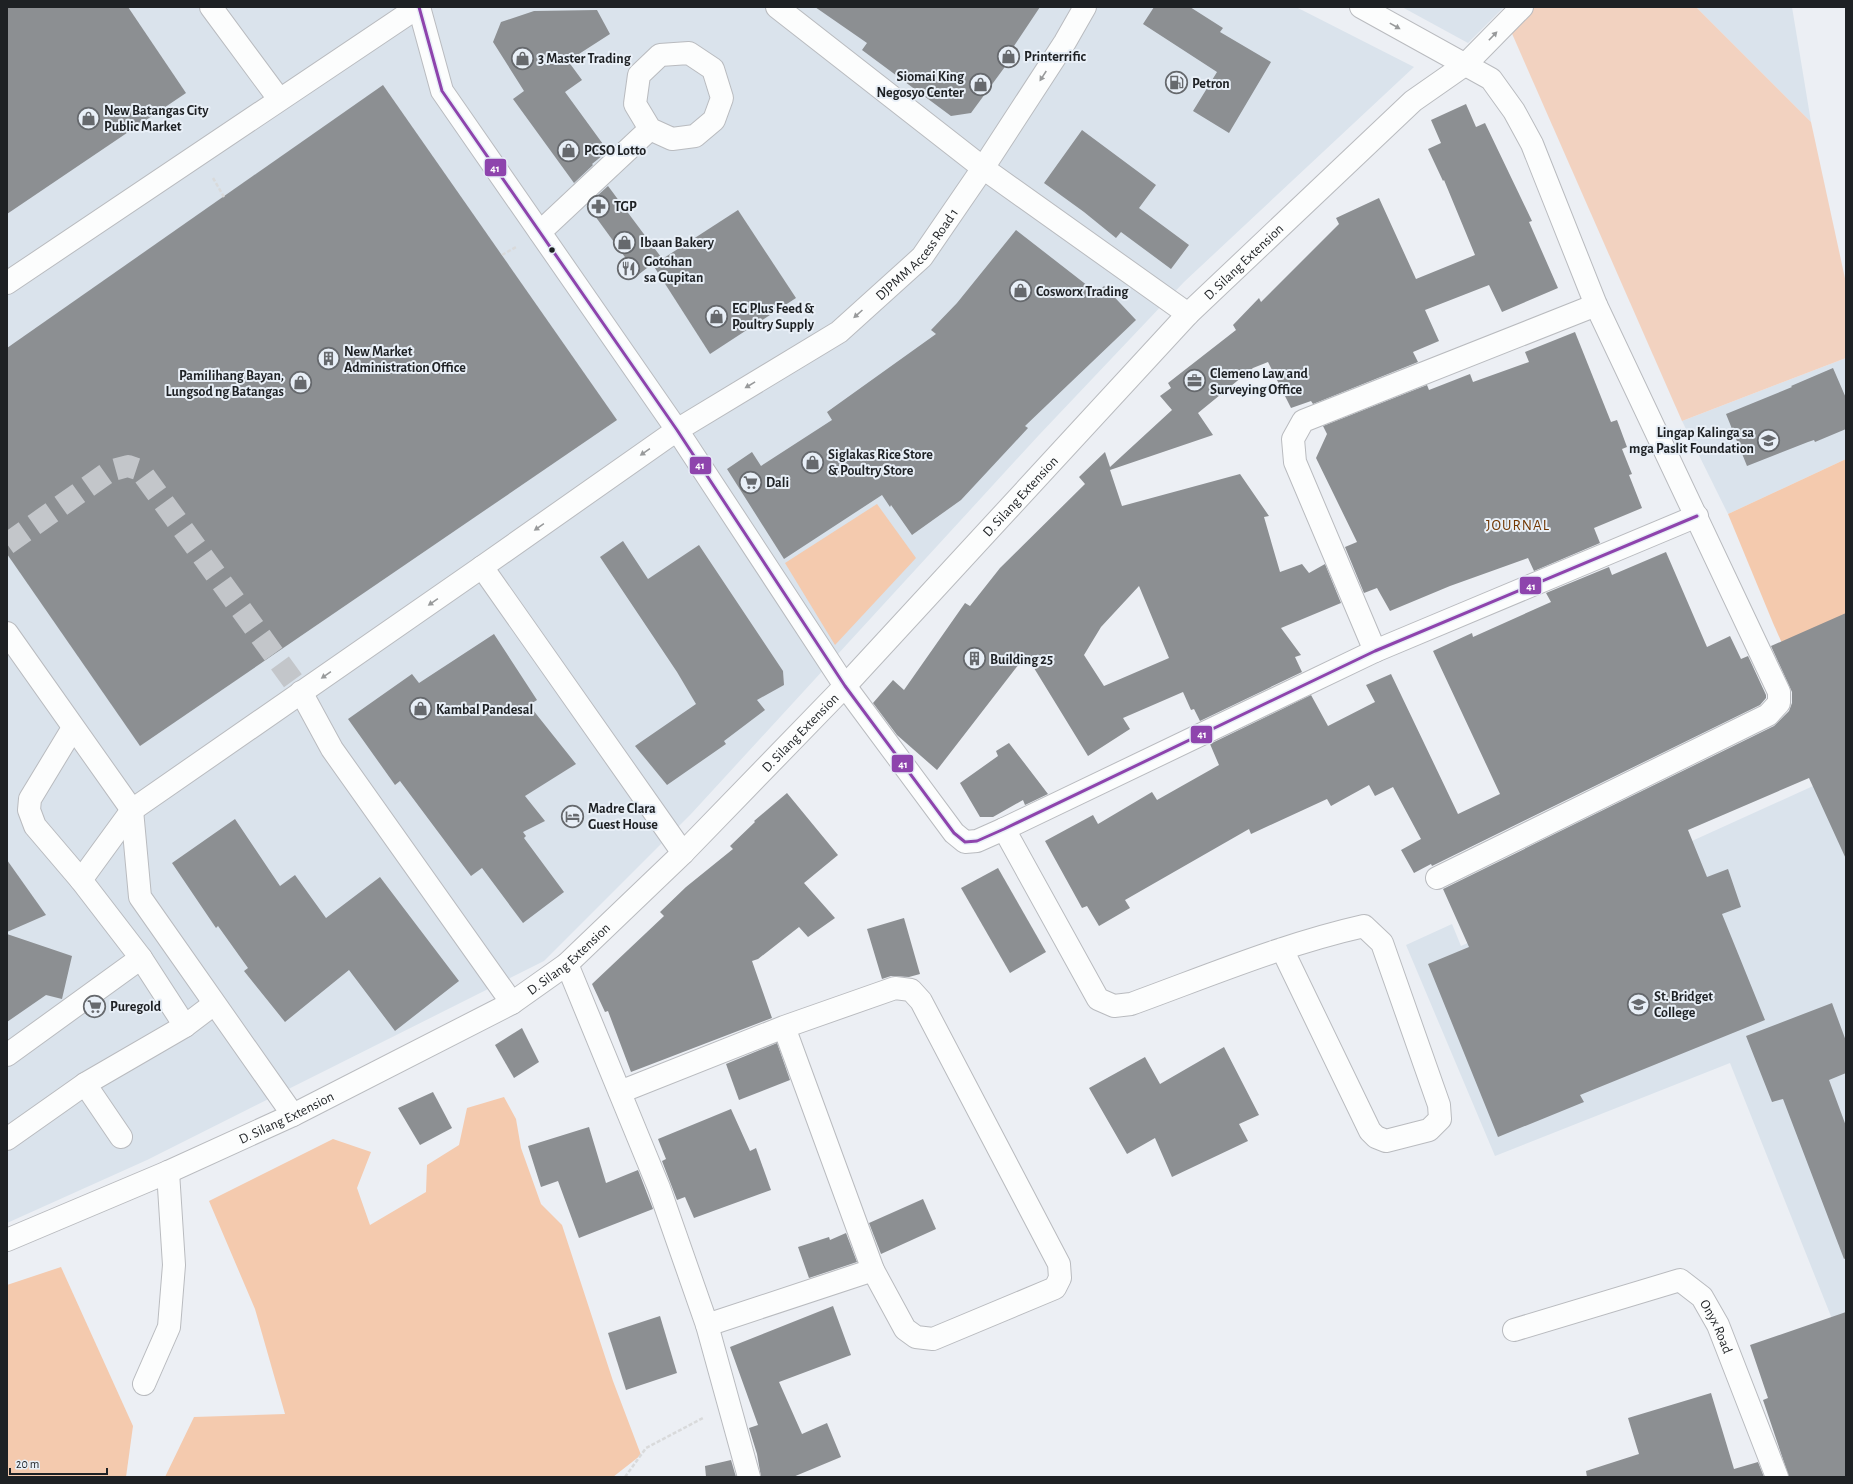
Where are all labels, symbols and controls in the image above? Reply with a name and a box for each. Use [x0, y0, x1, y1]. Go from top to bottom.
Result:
one-way arrow [1390, 22, 1401, 29]
one-way arrow [1488, 31, 1498, 41]
shop icon: Printerrific [996, 43, 1022, 69]
shop icon: 3 Master Trading [509, 45, 535, 71]
place label: Printerrific [1024, 50, 1087, 64]
place label: 3 Master Trading [538, 52, 632, 66]
place label: Siomai King Negosyo Center [877, 70, 965, 100]
fuel station icon: Petron [1164, 70, 1190, 96]
shop icon: Siomai King Negosyo Center [967, 71, 993, 97]
one-way arrow [1039, 71, 1047, 81]
place label: Petron [1192, 77, 1230, 91]
place label: New Batangas City Public Market [104, 104, 209, 134]
shop icon: New Batangas City Public Market [75, 105, 101, 131]
shop icon: PCSO Lotto [555, 137, 581, 163]
place label: PCSO Lotto [584, 144, 646, 158]
line badge: 41 [484, 158, 507, 177]
text: 41 [490, 163, 500, 174]
pharmacy icon: TGP [586, 193, 612, 219]
place label: TGP [614, 200, 637, 214]
street label: DJPMM Access Road 1 [873, 206, 961, 303]
street label: D. Silang Extension [1202, 222, 1286, 303]
shop icon: Ibaan Bakery [612, 229, 638, 255]
place label: Ibaan Bakery [640, 236, 715, 250]
unlabelled marker [547, 245, 557, 255]
place label: Gotohan sa Gupitan [644, 255, 703, 285]
restaurant icon: Gotohan sa Gupitan [616, 256, 642, 282]
shop icon: Cosworx Trading [1007, 278, 1033, 304]
place label: Cosworx Trading [1036, 285, 1129, 299]
place label: EG Plus Feed & Poultry Supply [732, 302, 815, 332]
shop icon: EG Plus Feed & Poultry Supply [704, 303, 730, 329]
one-way arrow [854, 309, 863, 318]
place label: New Market Administration Office [344, 345, 466, 375]
building icon: New Market Administration Office [316, 346, 342, 372]
place label: Clemeno Law and Surveying Office [1210, 367, 1309, 397]
office icon: Clemeno Law and Surveying Office [1182, 368, 1208, 394]
place label: Pamilihang Bayan, Lungsod ng Batangas [165, 369, 284, 399]
shop icon: Pamilihang Bayan, Lungsod ng Batangas [287, 370, 313, 396]
one-way arrow [744, 382, 756, 389]
place label: Lingap Kalinga sa mga Paslit Foundation [1629, 426, 1754, 456]
school or university icon: Lingap Kalinga sa mga Paslit Foundation [1756, 427, 1782, 453]
one-way arrow [640, 448, 651, 456]
place label: Siglakas Rice Store & Poultry Store [828, 448, 933, 478]
shop icon: Siglakas Rice Store & Poultry Store [799, 449, 825, 475]
street label: D. Silang Extension [981, 454, 1061, 540]
line badge: 41 [689, 456, 712, 475]
text: 41 [695, 460, 705, 471]
supermarket icon: Dali [737, 469, 763, 495]
place label: Dali [766, 476, 789, 490]
district label: JOURNAL [1486, 518, 1550, 533]
one-way arrow [534, 523, 544, 531]
line badge: 41 [1519, 576, 1542, 595]
text: 41 [1526, 581, 1536, 592]
one-way arrow [427, 598, 438, 606]
building icon: Building 25 [962, 646, 988, 672]
place label: Building 25 [990, 653, 1053, 667]
one-way arrow [320, 671, 331, 679]
street label: D. Silang Extension [760, 691, 842, 775]
shop icon: Kambal Pandesal [408, 696, 434, 722]
place label: Kambal Pandesal [436, 703, 533, 717]
line badge: 41 [1190, 725, 1213, 744]
text: 41 [1197, 729, 1207, 740]
line badge: 41 [891, 754, 914, 773]
text: 41 [898, 759, 908, 770]
place label: Madre Clara Guest House [588, 802, 658, 832]
hotel icon: Madre Clara Guest House [559, 803, 585, 829]
street label: D. Silang Extension [525, 921, 613, 998]
place label: St. Bridget College [1654, 990, 1713, 1020]
school or university icon: St. Bridget College [1625, 991, 1651, 1017]
supermarket icon: Puregold [81, 993, 107, 1019]
place label: Puregold [110, 1000, 162, 1014]
street label: D. Silang Extension [237, 1089, 336, 1147]
street label: Onyx Road [1697, 1297, 1734, 1356]
scale bar [10, 1450, 107, 1476]
text: 20 m [16, 1458, 39, 1470]

